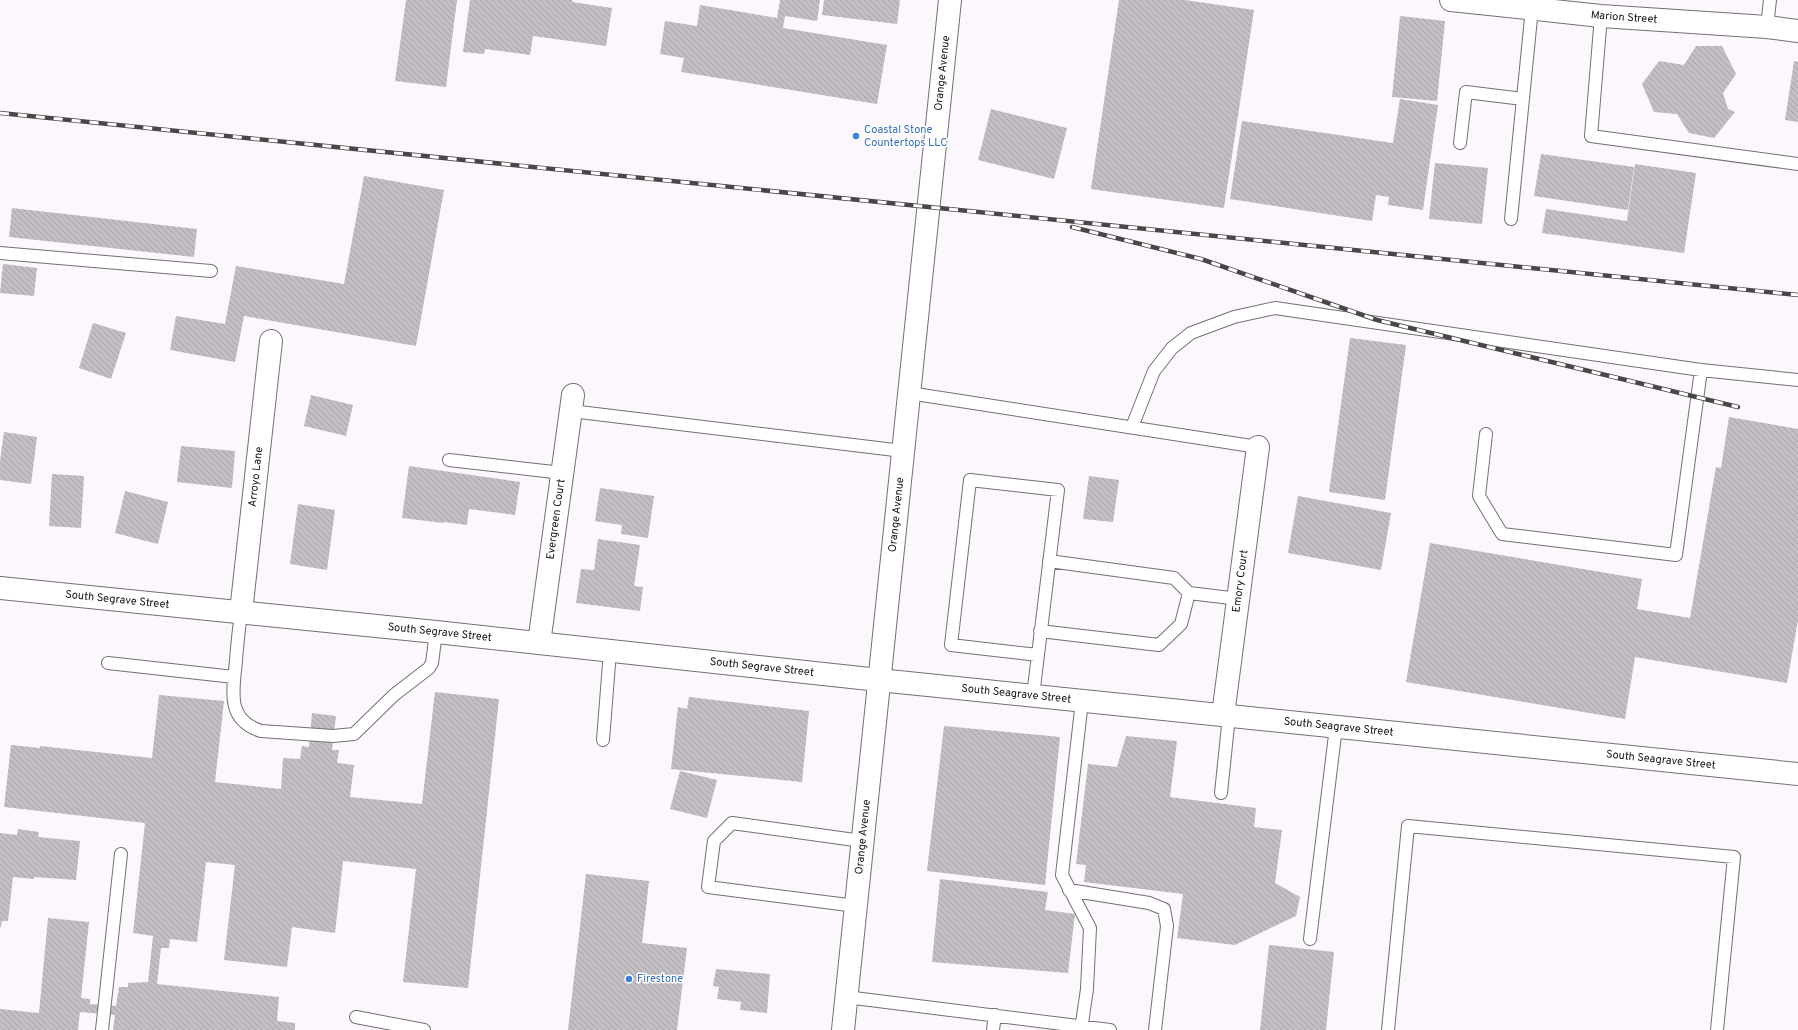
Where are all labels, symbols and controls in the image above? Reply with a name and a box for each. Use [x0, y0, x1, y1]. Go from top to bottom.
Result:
street label: Marion Street [1590, 8, 1658, 27]
street label: Orange Avenue [932, 35, 953, 111]
place label: Coastal Stone Countertops LLC [864, 123, 947, 150]
marker: Coastal Stone Countertops LLC [851, 131, 861, 141]
street label: Arroyo Lane [246, 446, 266, 508]
street label: Orange Avenue [886, 476, 907, 553]
street label: Evergreen Court [544, 478, 568, 560]
street label: Emory Court [1229, 549, 1252, 613]
street label: South Segrave Street [65, 588, 170, 612]
street label: South Segrave Street [387, 620, 492, 645]
street label: South Segrave Street [709, 655, 815, 680]
street label: South Seagrave Street [961, 681, 1072, 707]
street label: South Seagrave Street [1283, 714, 1394, 740]
street label: South Seagrave Street [1605, 747, 1716, 773]
street label: Orange Avenue [852, 799, 874, 875]
place label: Firestone [637, 972, 683, 986]
marker: Firestone [624, 974, 634, 984]

